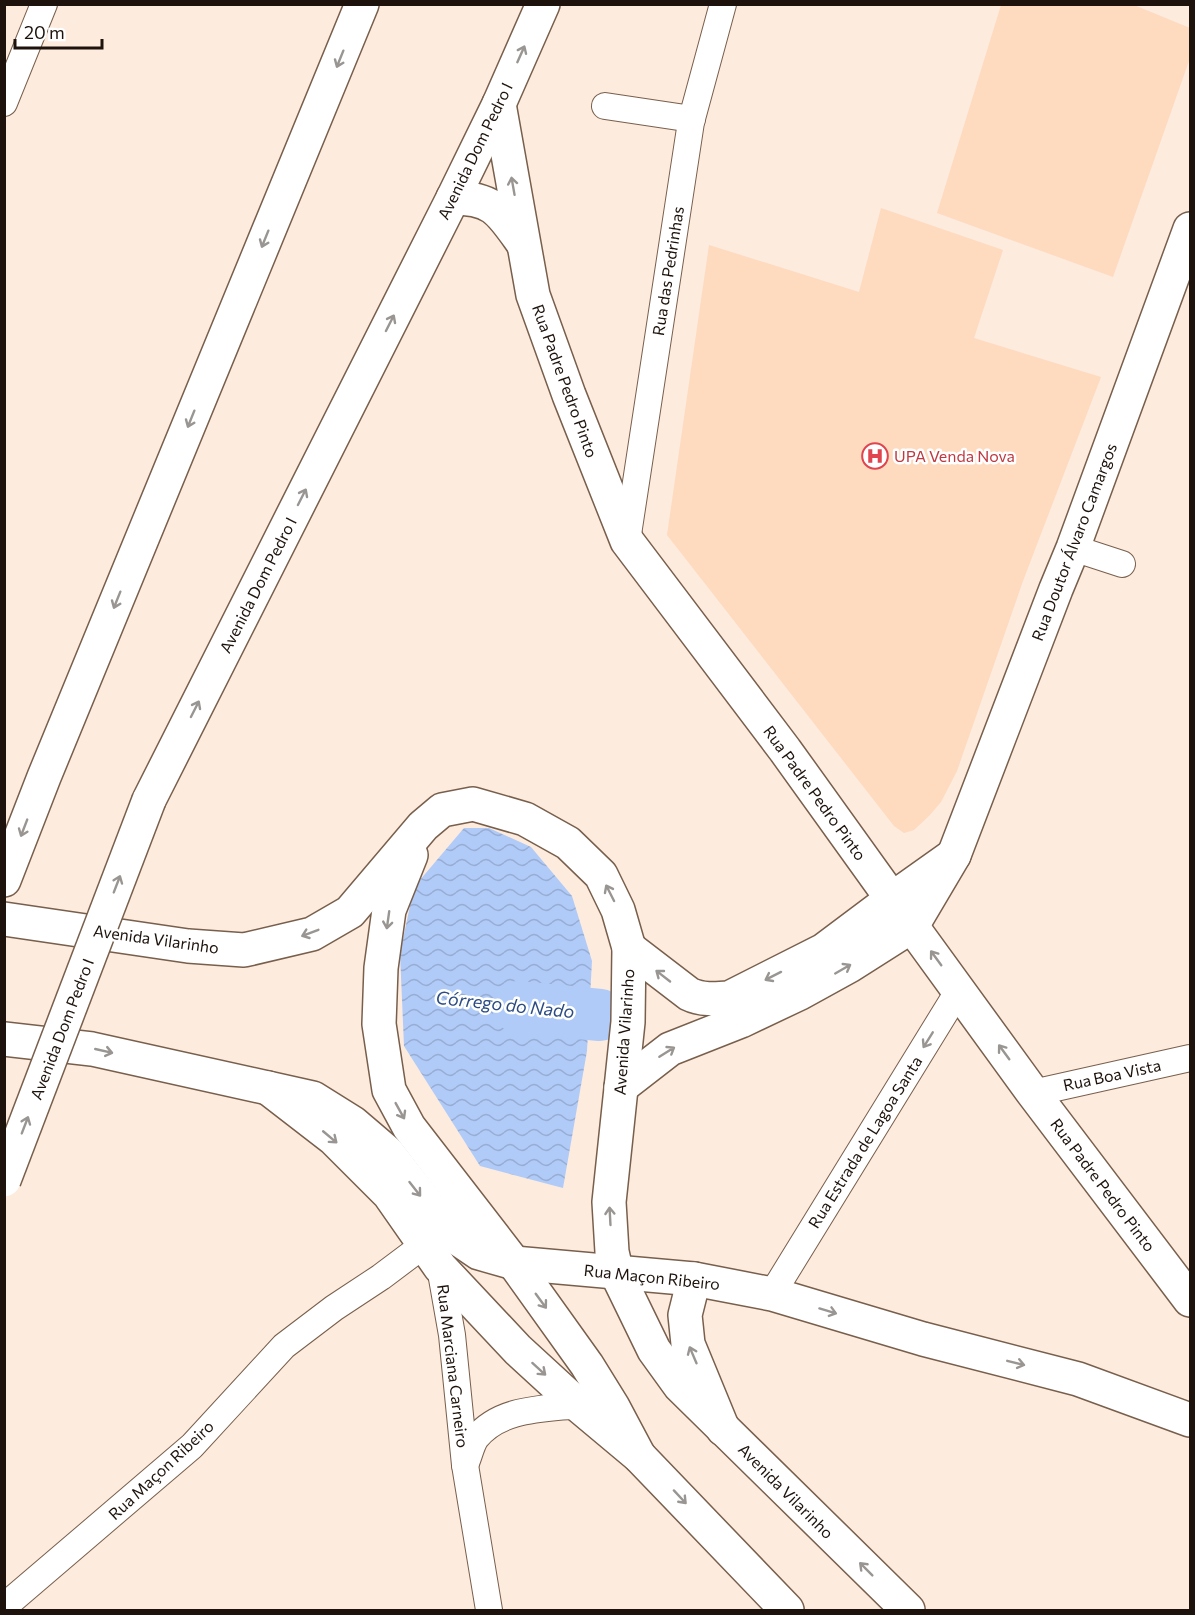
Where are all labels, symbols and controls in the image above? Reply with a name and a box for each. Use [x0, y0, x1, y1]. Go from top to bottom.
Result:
scale bar [15, 12, 102, 50]
text: 20 m [24, 21, 65, 43]
one-way arrow [516, 46, 527, 64]
one-way arrow [334, 49, 345, 67]
street label: Avenida Dom Pedro I [433, 79, 516, 222]
one-way arrow [507, 176, 518, 196]
street label: Rua das Pedrinhas [648, 205, 687, 337]
one-way arrow [259, 229, 270, 248]
street label: Rua Padre Pedro Pinto [529, 302, 602, 460]
one-way arrow [385, 315, 396, 333]
one-way arrow [185, 410, 196, 428]
street label: Rua Doutor Álvaro Camargos [1027, 440, 1120, 643]
hospital icon: UPA Venda Nova [860, 441, 890, 471]
place label: UPA Venda Nova [894, 446, 1015, 465]
one-way arrow [297, 489, 308, 507]
street label: Avenida Dom Pedro I [215, 514, 300, 656]
one-way arrow [111, 590, 122, 608]
one-way arrow [189, 701, 201, 718]
street label: Rua Padre Pedro Pinto [760, 722, 871, 864]
one-way arrow [18, 819, 29, 837]
one-way arrow [113, 875, 124, 894]
one-way arrow [604, 885, 615, 903]
one-way arrow [382, 909, 393, 929]
street label: Avenida Vilarinho [92, 920, 220, 957]
one-way arrow [302, 928, 320, 939]
one-way arrow [929, 950, 942, 966]
street label: Avenida Dom Pedro I [26, 955, 97, 1102]
one-way arrow [834, 963, 851, 975]
street label: Avenida Vilarinho [610, 968, 637, 1096]
one-way arrow [656, 969, 672, 982]
one-way arrow [765, 971, 783, 982]
water label: Córrego do Nado [435, 986, 575, 1022]
one-way arrow [922, 1031, 934, 1048]
one-way arrow [998, 1044, 1010, 1061]
one-way arrow [94, 1046, 113, 1058]
one-way arrow [658, 1046, 675, 1058]
street label: Rua Estrada de Lagoa Santa [804, 1052, 925, 1231]
street label: Rua Boa Vista [1061, 1055, 1163, 1094]
one-way arrow [394, 1102, 406, 1119]
street label: Rua Padre Pedro Pinto [1047, 1114, 1160, 1255]
one-way arrow [21, 1116, 32, 1135]
one-way arrow [322, 1130, 337, 1144]
one-way arrow [408, 1181, 421, 1197]
one-way arrow [604, 1206, 615, 1226]
street label: Rua Maçon Ribeiro [583, 1260, 721, 1293]
street label: Rua Marciana Carneiro [434, 1283, 473, 1449]
one-way arrow [535, 1292, 547, 1308]
one-way arrow [818, 1306, 837, 1317]
one-way arrow [687, 1347, 698, 1365]
one-way arrow [1006, 1358, 1025, 1369]
one-way arrow [531, 1362, 546, 1376]
street label: Rua Maçon Ribeiro [104, 1416, 217, 1523]
street label: Avenida Vilarinho [735, 1439, 838, 1542]
one-way arrow [673, 1489, 687, 1504]
one-way arrow [859, 1562, 874, 1577]

